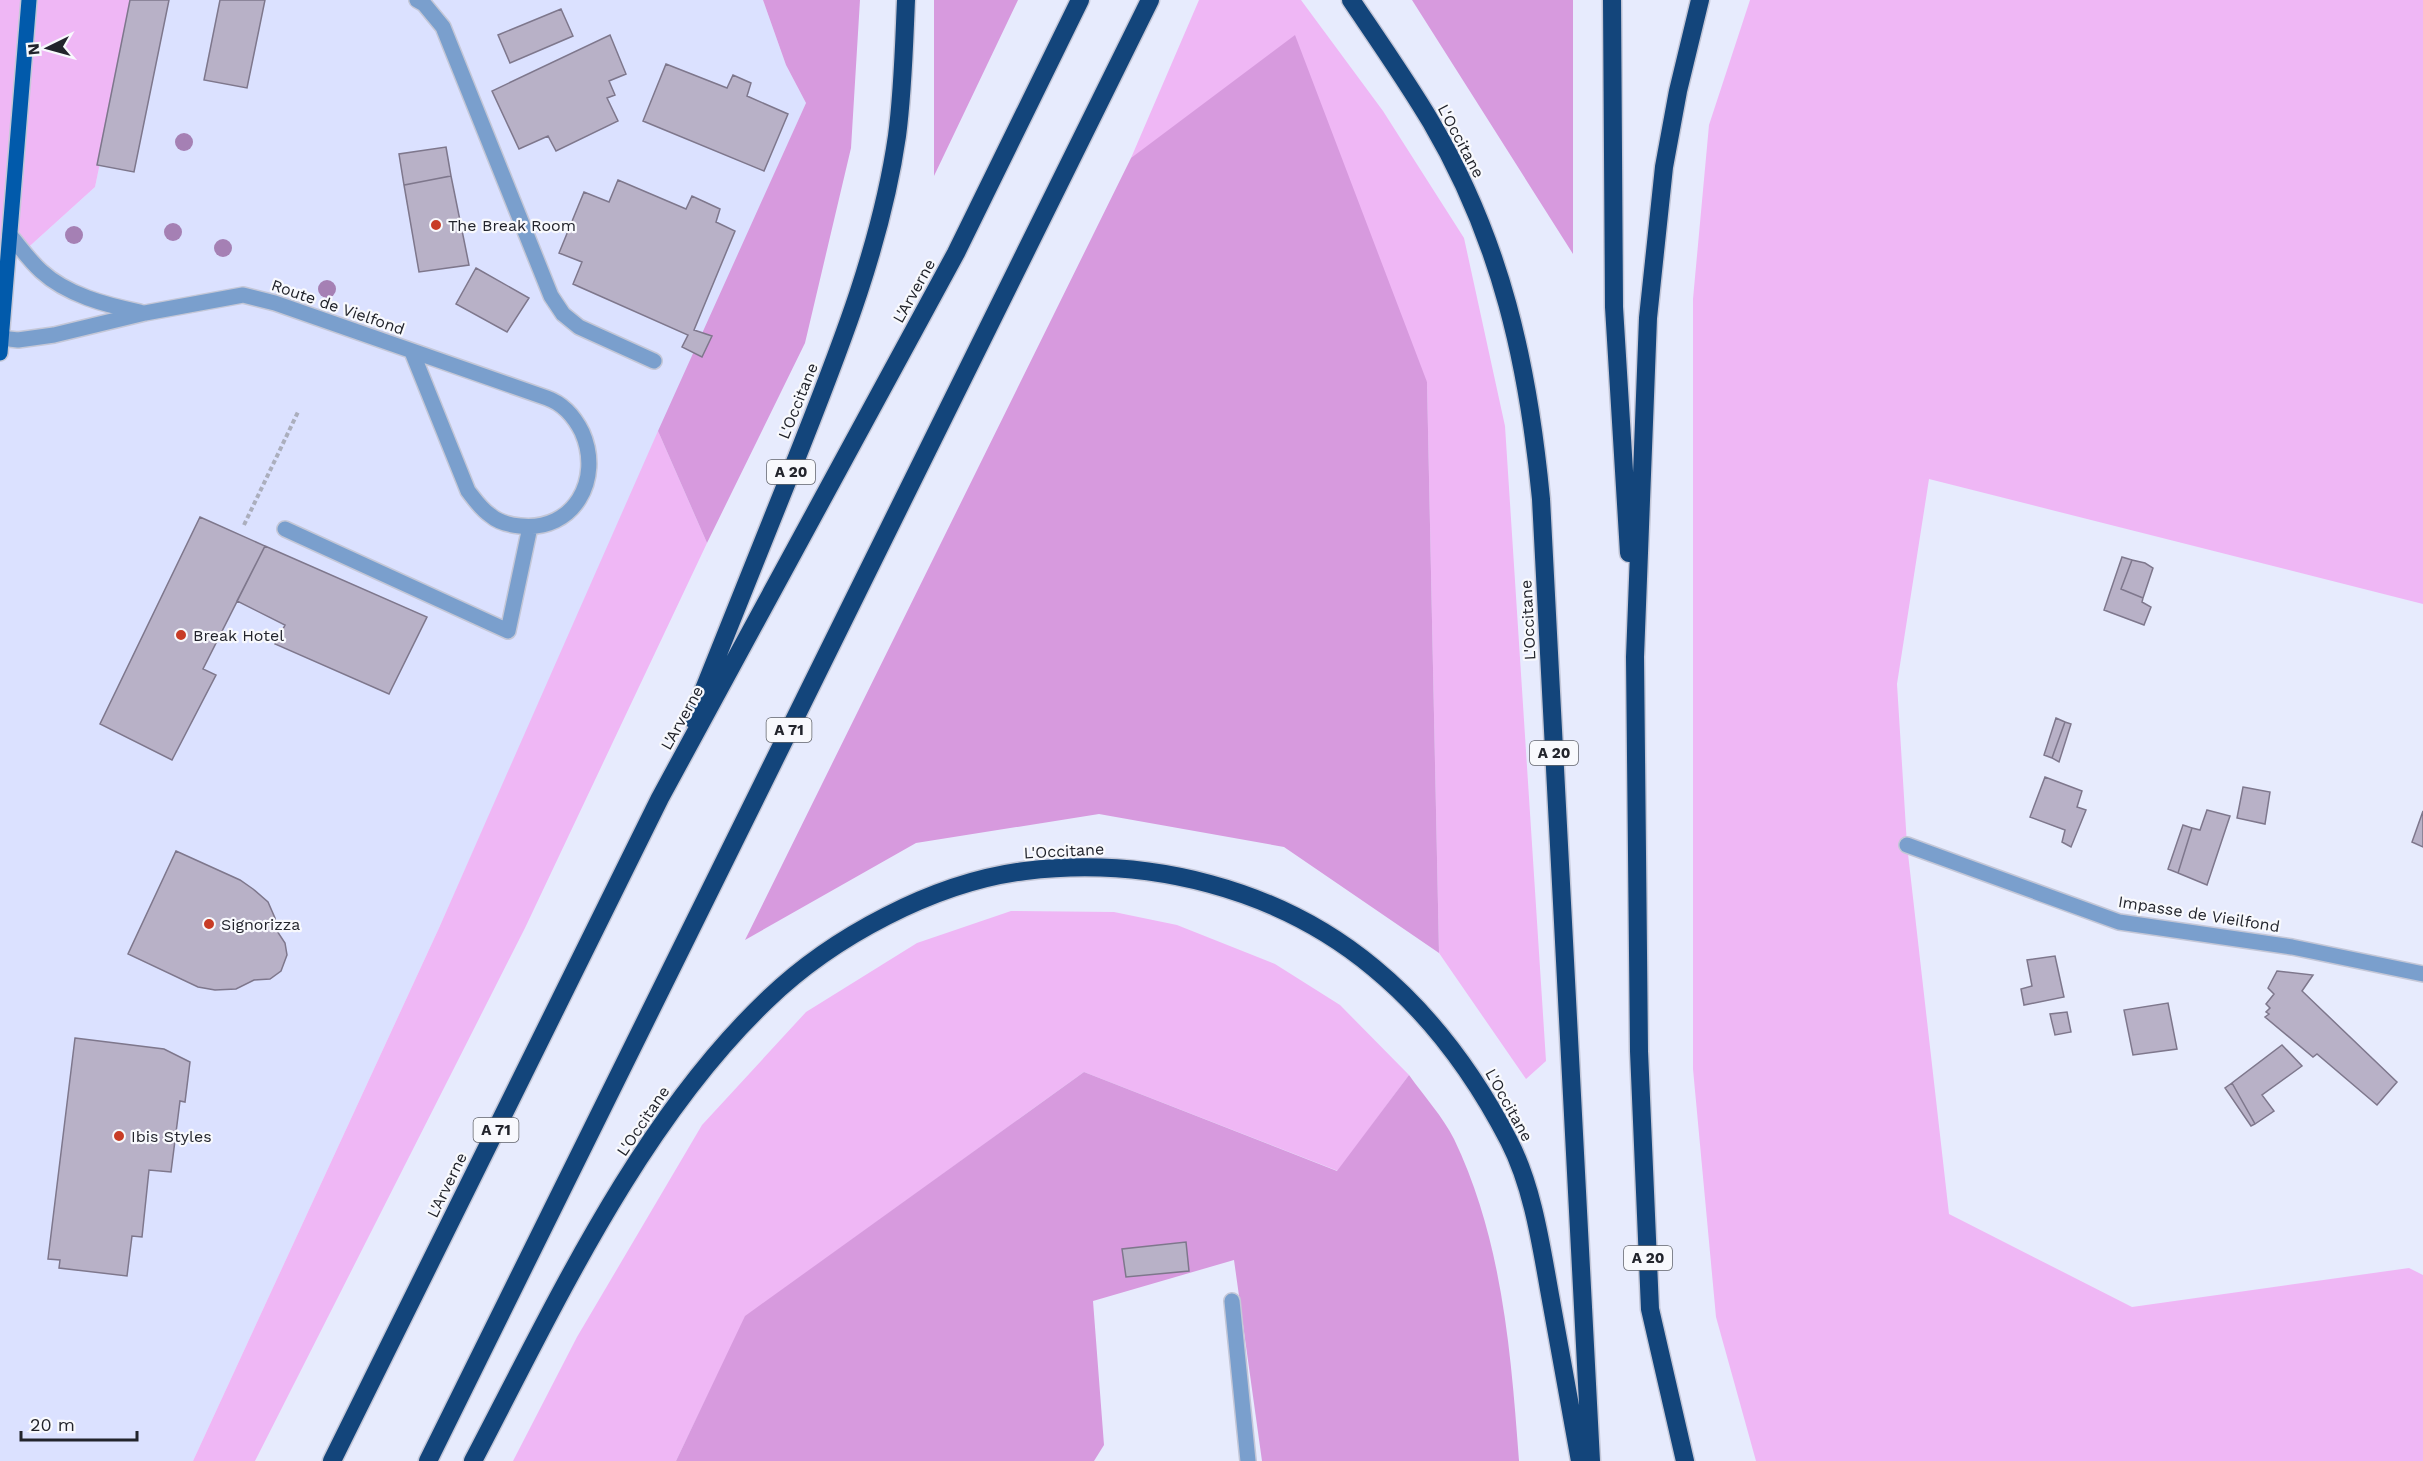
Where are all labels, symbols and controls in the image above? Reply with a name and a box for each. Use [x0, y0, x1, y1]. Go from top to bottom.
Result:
north arrow [18, 18, 78, 78]
text: N [24, 43, 44, 56]
street label: L'Occitane [1434, 101, 1488, 181]
place label: The Break Room [448, 216, 576, 235]
marker: The Break Room [429, 218, 443, 232]
street label: L'Arverne [889, 256, 939, 326]
street label: Route de Vielfond [269, 275, 407, 339]
street label: L'Occitane [774, 360, 822, 442]
road number: A 20 [767, 460, 815, 484]
street label: L'Occitane [1516, 579, 1540, 661]
place label: Break Hotel [193, 626, 284, 645]
marker: Break Hotel [174, 628, 188, 642]
street label: L'Arverne [657, 683, 707, 753]
road number: A 71 [766, 718, 812, 742]
road number: A 20 [1530, 741, 1578, 765]
street label: L'Occitane [1023, 839, 1105, 863]
street label: Impasse de Vieilfond [2117, 892, 2281, 936]
place label: Signorizza [221, 915, 300, 934]
marker: Signorizza [202, 917, 216, 931]
street label: L'Occitane [1481, 1065, 1537, 1145]
street label: L'Occitane [613, 1082, 673, 1160]
road number: A 71 [474, 1118, 518, 1142]
place label: Ibis Styles [131, 1127, 212, 1146]
marker: Ibis Styles [112, 1129, 126, 1143]
street label: L'Arverne [423, 1149, 471, 1221]
road number: A 20 [1624, 1246, 1672, 1270]
scale bar [21, 1404, 136, 1442]
text: 20 m [30, 1414, 75, 1435]

